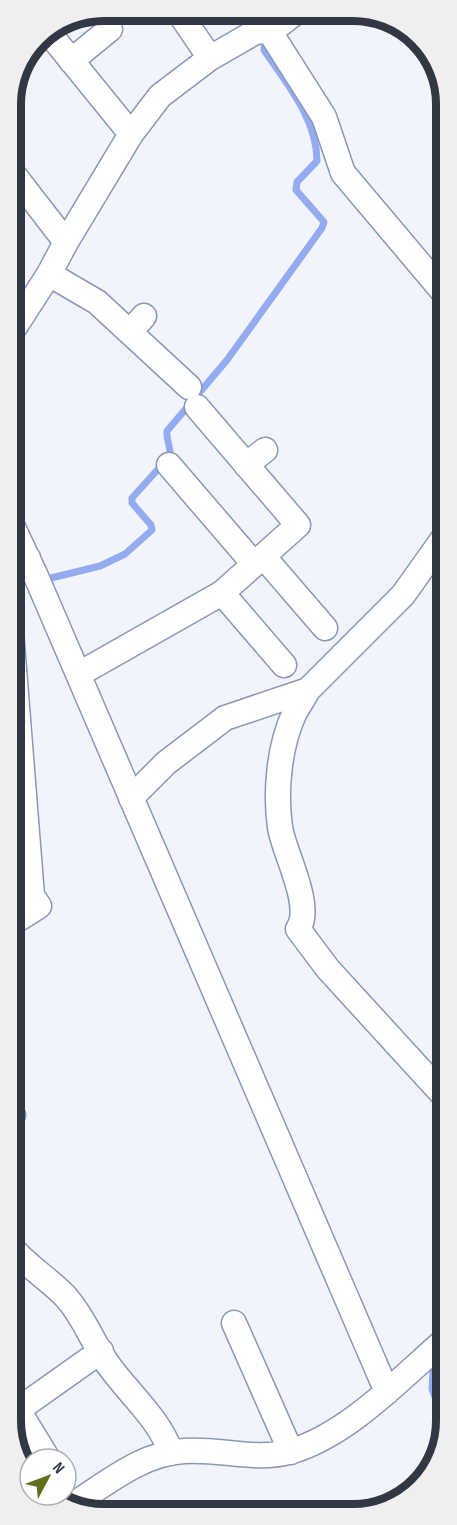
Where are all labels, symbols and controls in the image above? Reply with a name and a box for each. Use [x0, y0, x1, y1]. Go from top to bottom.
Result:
north arrow [18, 1447, 78, 1507]
text: N [48, 1459, 68, 1478]

